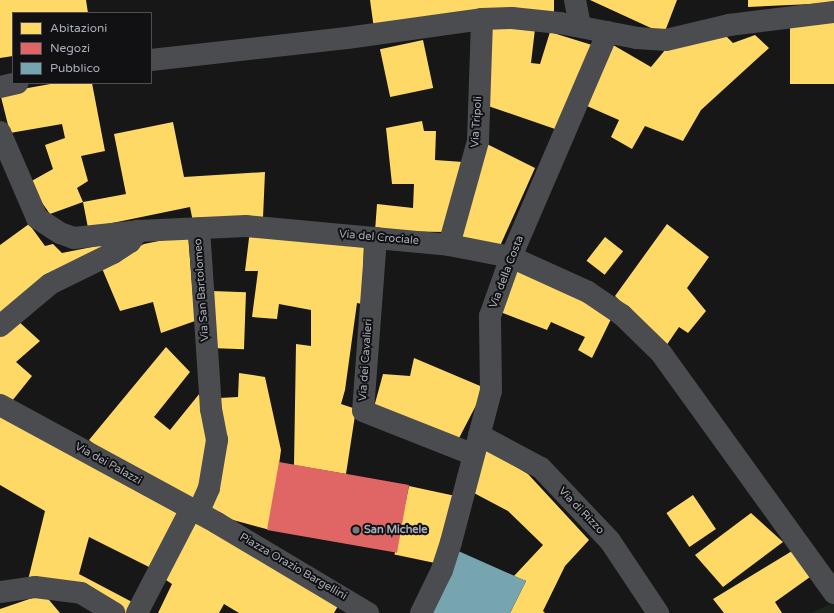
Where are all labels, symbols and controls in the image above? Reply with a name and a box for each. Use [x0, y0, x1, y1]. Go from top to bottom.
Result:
legend [12, 12, 152, 84]
text: Abitazioni [50, 21, 107, 35]
text: Negozi [50, 41, 90, 55]
text: Pubblico [50, 61, 100, 75]
street label: Via Tripoli [469, 96, 485, 148]
street label: Via del Crociale [339, 228, 419, 248]
street label: Via della Costa [487, 234, 527, 310]
street label: Via San Bartolomeo [192, 238, 212, 342]
street label: Via dei Cavalieri [357, 318, 375, 402]
street label: Via dei Palazzi [72, 440, 144, 488]
street label: Via di Rizzo [555, 485, 607, 537]
place label: San Michele [364, 523, 428, 537]
marker: San Michele [351, 525, 361, 535]
street label: Piazza Orazio Bargellini [237, 531, 349, 603]

